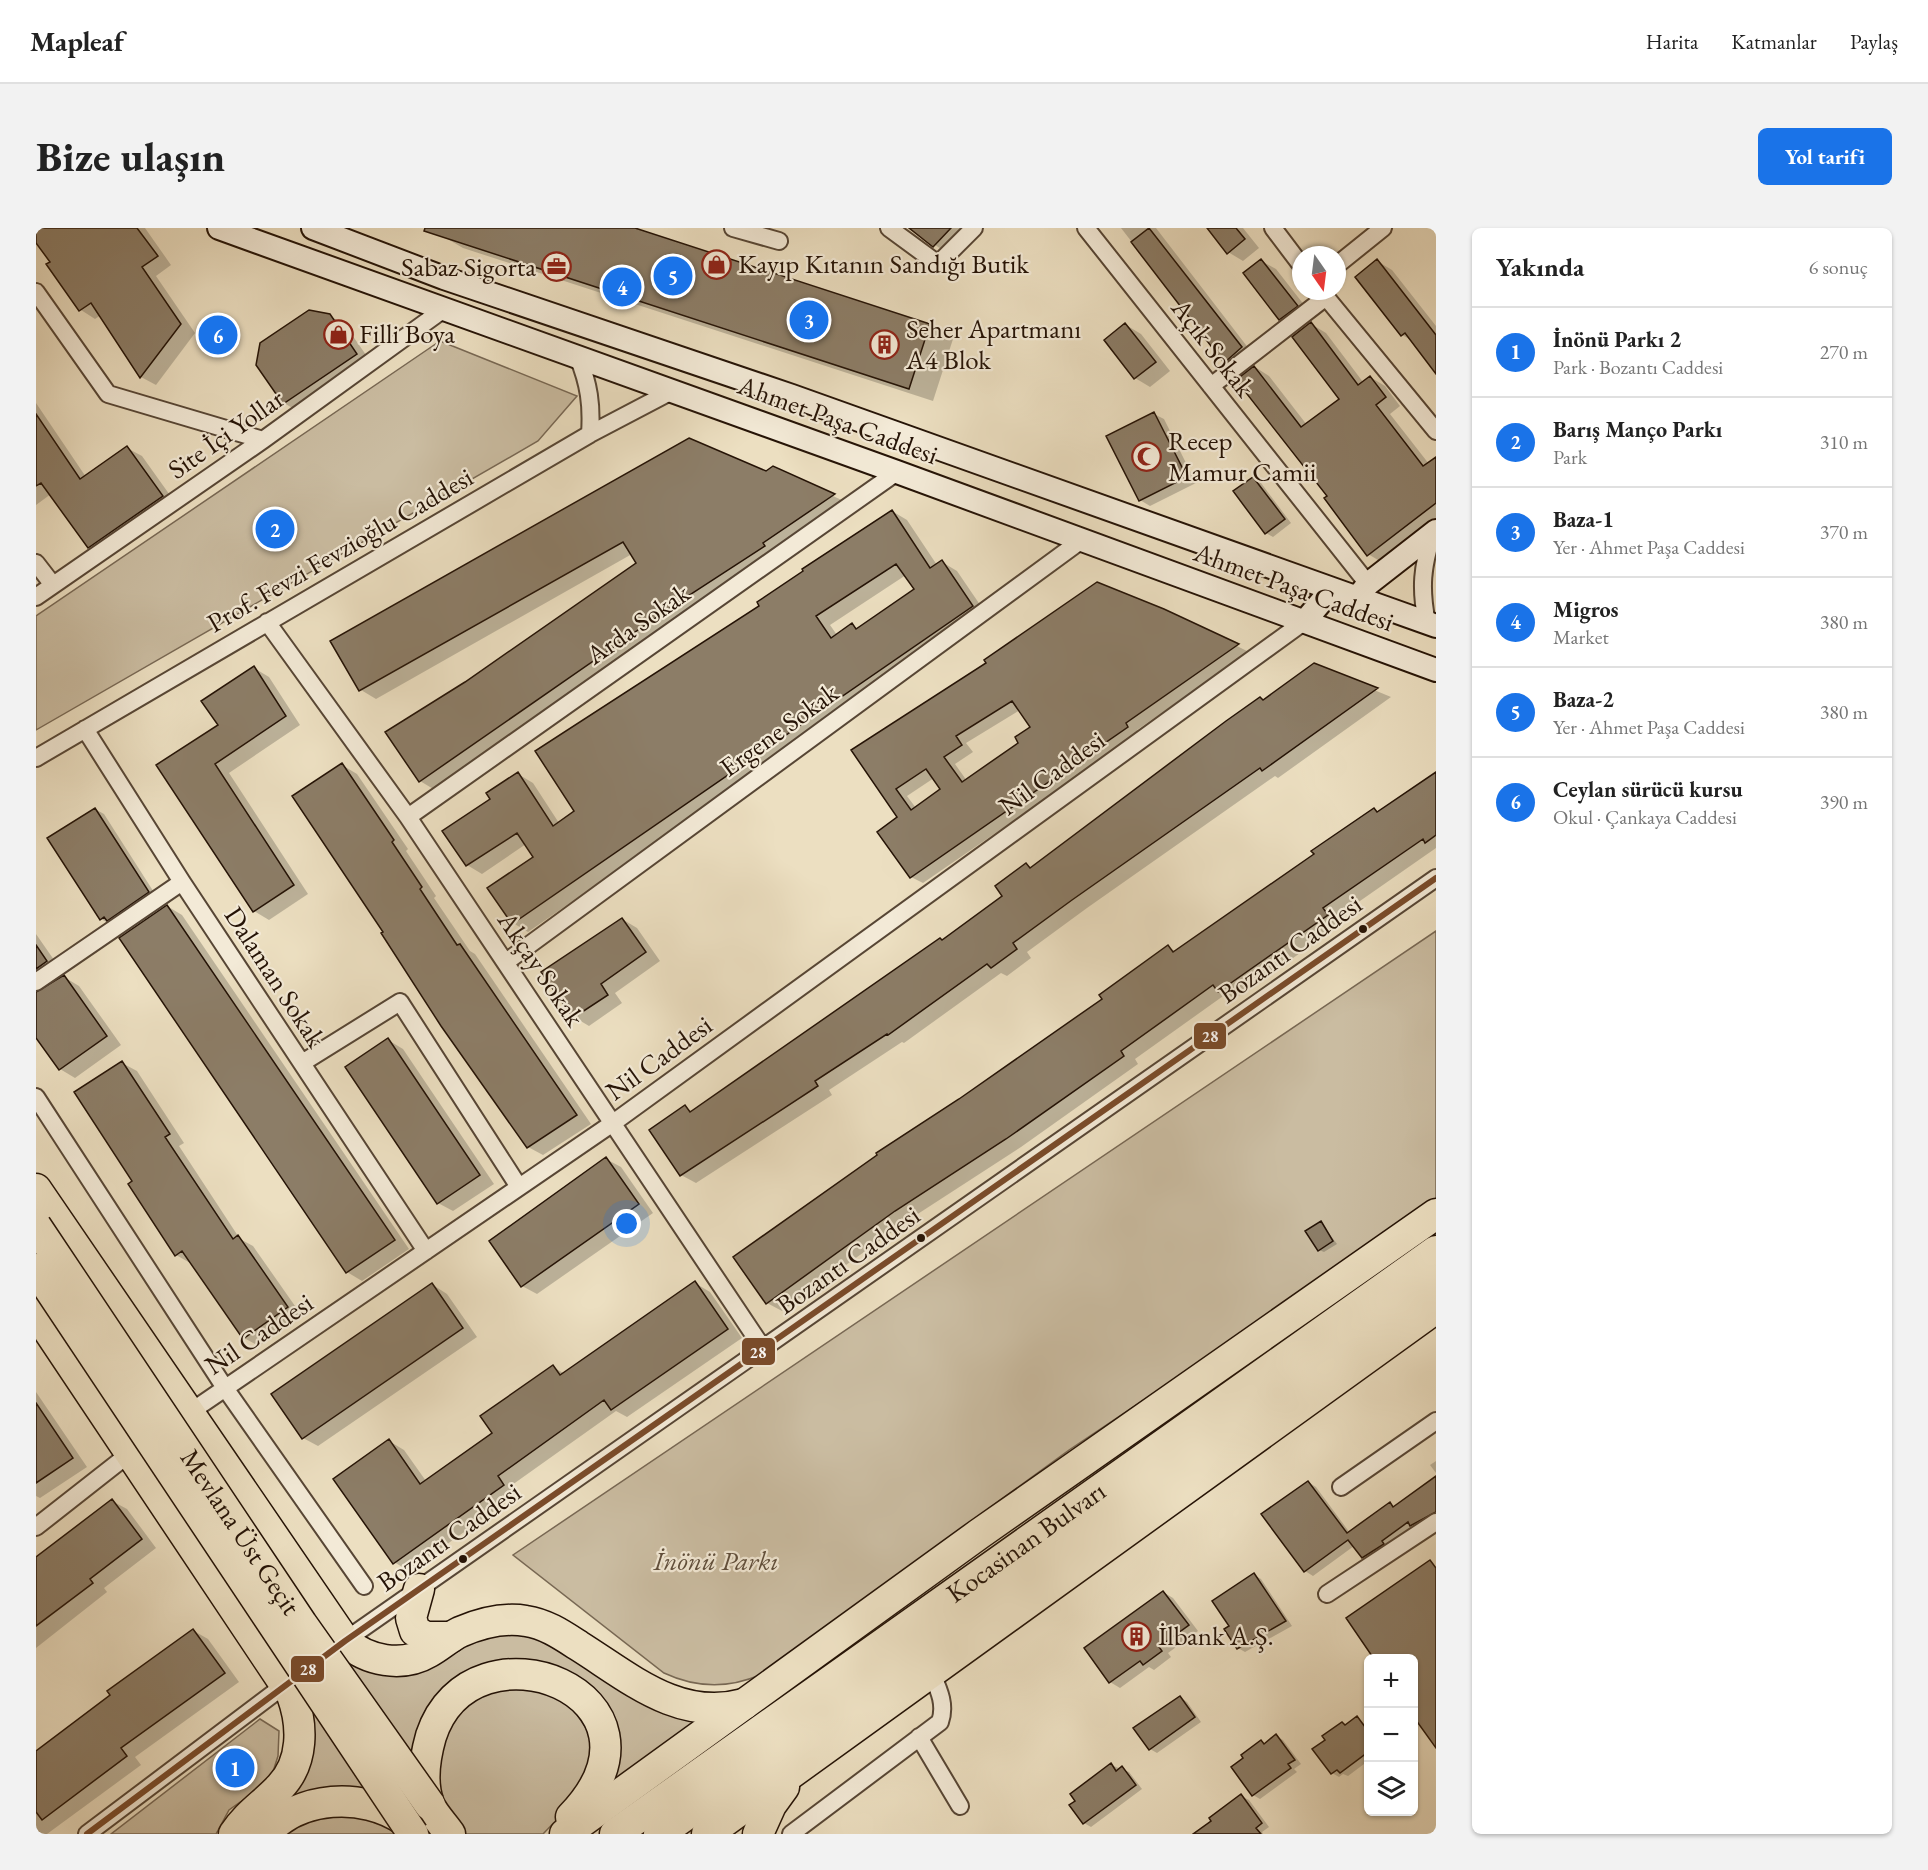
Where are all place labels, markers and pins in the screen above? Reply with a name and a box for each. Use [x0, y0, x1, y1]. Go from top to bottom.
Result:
place label: Kayıp Kıtanın Sandığı Butik [738, 246, 1029, 281]
shop icon: Kayıp Kıtanın Sandığı Butik [701, 248, 733, 280]
place label: Sabaz Sigorta [401, 249, 536, 284]
office icon: Sabaz Sigorta [541, 251, 573, 283]
pin: 5 [654, 254, 692, 298]
pin: 4 [602, 264, 642, 310]
pin: 3 [790, 298, 828, 343]
place label: Seher Apartmanı A4 Blok [905, 311, 1081, 377]
pin: 6 [198, 312, 237, 358]
place label: Filli Boya [359, 316, 455, 351]
shop icon: Filli Boya [322, 318, 354, 350]
building icon: Seher Apartmanı A4 Blok [869, 329, 901, 361]
place label: Recep Mamur Camii [1168, 423, 1317, 489]
mosque icon: Recep Mamur Camii [1131, 441, 1163, 473]
pin: 2 [256, 506, 294, 552]
unlabelled marker [1357, 923, 1369, 935]
unlabelled marker [915, 1232, 927, 1244]
unlabelled marker [457, 1553, 469, 1565]
place label: İlbank A.Ş. [1158, 1618, 1274, 1653]
building icon: İlbank A.Ş. [1121, 1620, 1153, 1652]
pin: 1 [216, 1746, 254, 1790]

